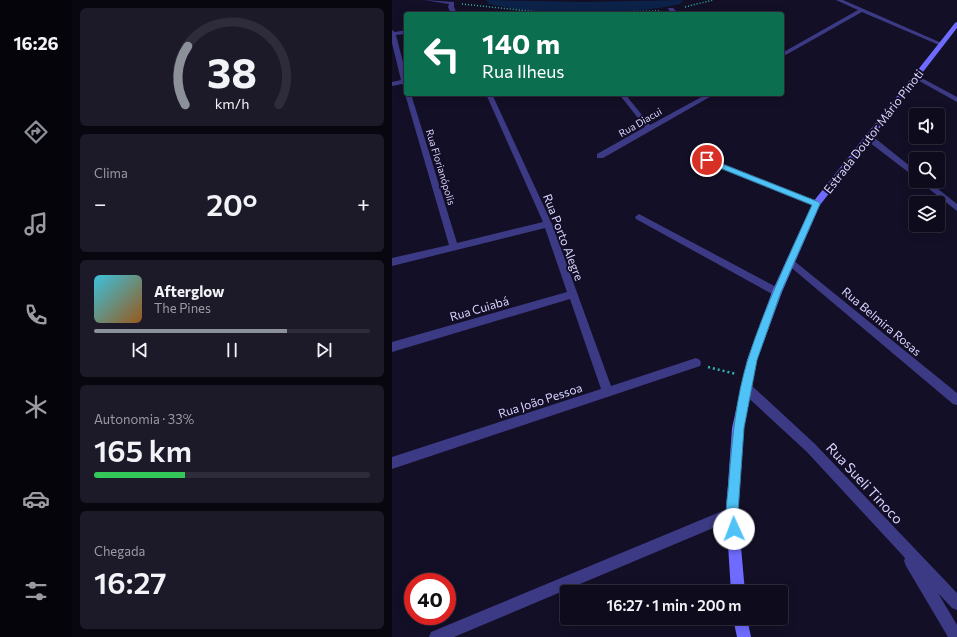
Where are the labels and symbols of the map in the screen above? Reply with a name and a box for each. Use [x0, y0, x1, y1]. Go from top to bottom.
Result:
street label: Estrada Doutor Mário Pinoti [820, 66, 926, 196]
street label: Rua Diacui [616, 105, 664, 139]
street label: Rua Florianópolis [424, 128, 458, 207]
pin [690, 143, 724, 177]
street label: Rua Porto Alegre [541, 192, 587, 282]
street label: Rua Belmira Rosas [840, 284, 924, 358]
street label: Rua Cuiabá [448, 293, 510, 323]
street label: Rua João Pessoa [496, 380, 584, 421]
street label: Rua Sueli Tinoco [823, 439, 907, 527]
position arrow [713, 508, 755, 550]
speed limit sign: 40 [404, 573, 456, 625]

